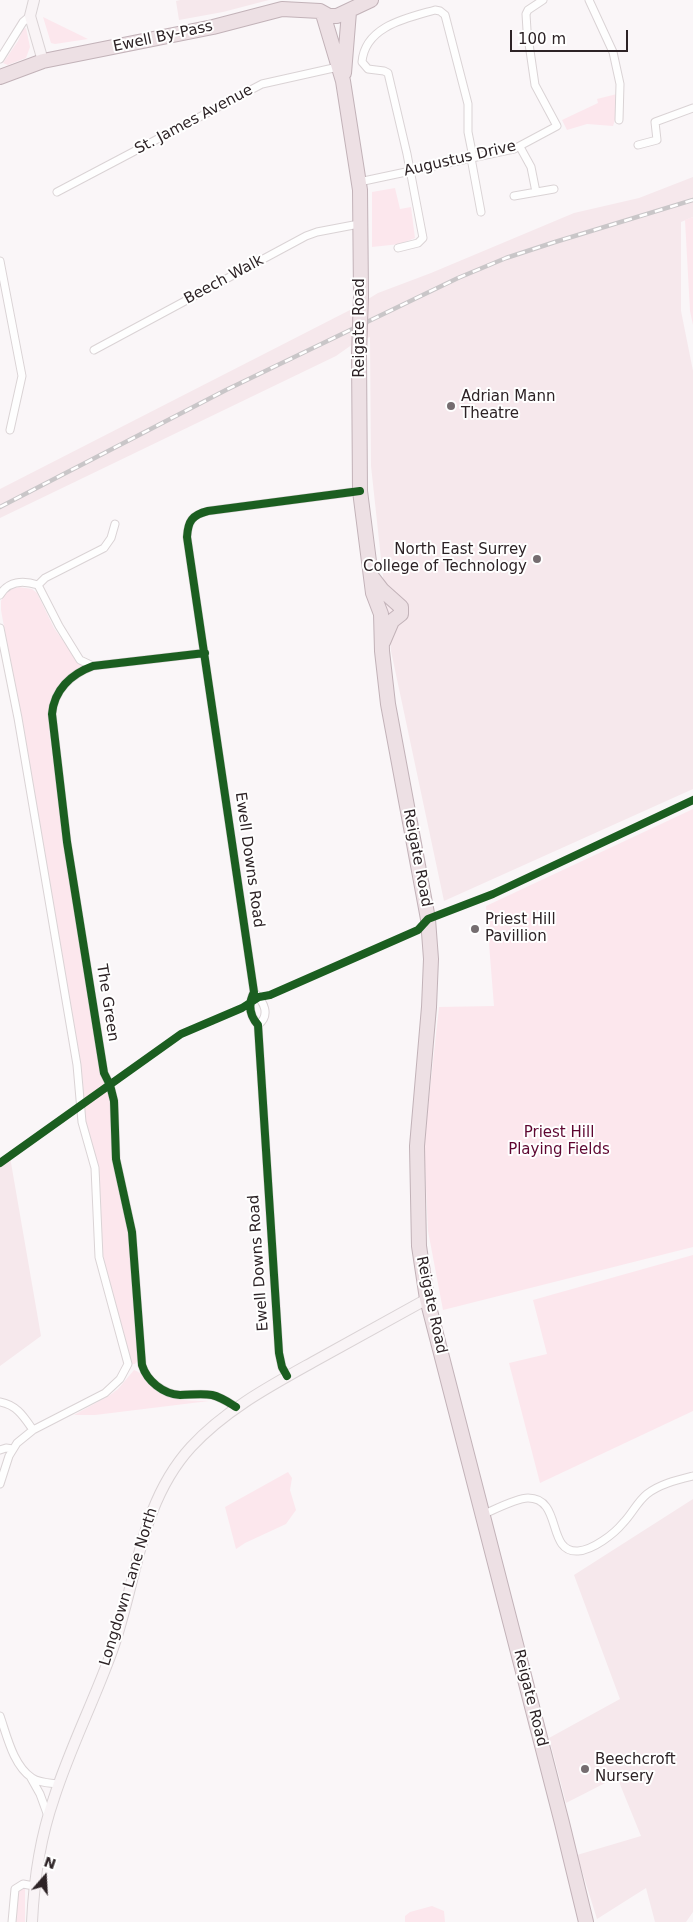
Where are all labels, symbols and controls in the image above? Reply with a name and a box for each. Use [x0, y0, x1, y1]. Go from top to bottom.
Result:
street label: Ewell By-Pass [111, 18, 215, 56]
scale bar [513, 20, 630, 52]
text: 100 m [518, 30, 566, 48]
street label: St. James Avenue [132, 81, 256, 159]
street label: Augustus Drive [402, 137, 518, 181]
street label: Beech Walk [181, 252, 267, 308]
street label: Reigate Road [351, 278, 369, 378]
place label: Adrian Mann Theatre [461, 388, 555, 423]
marker: Adrian Mann Theatre [445, 400, 457, 412]
place label: North East Surrey College of Technology [363, 541, 527, 576]
marker: North East Surrey College of Technology [531, 553, 543, 565]
street label: Ewell Downs Road [231, 791, 267, 929]
street label: Reigate Road [399, 808, 435, 908]
place label: Priest Hill Pavillion [485, 911, 556, 946]
marker: Priest Hill Pavillion [469, 923, 481, 935]
street label: The Green [92, 963, 122, 1043]
park label: Priest Hill Playing Fields [508, 1124, 610, 1159]
street label: Ewell Downs Road [245, 1194, 273, 1332]
street label: Reigate Road [412, 1255, 450, 1355]
street label: Longdown Lane North [96, 1506, 162, 1668]
street label: Reigate Road [509, 1648, 551, 1748]
place label: Beechcroft Nursery [595, 1751, 676, 1786]
marker: Beechcroft Nursery [579, 1763, 591, 1775]
north arrow [20, 1852, 70, 1902]
text: N [42, 1853, 58, 1872]

